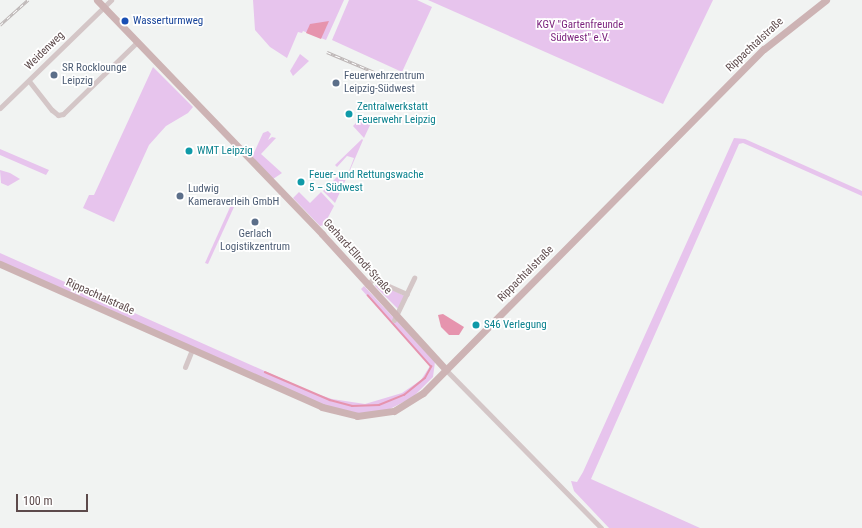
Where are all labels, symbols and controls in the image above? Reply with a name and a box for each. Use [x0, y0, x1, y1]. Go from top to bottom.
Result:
place label: Wasserturmweg [133, 14, 203, 28]
street label: Rippachtalstraße [724, 15, 786, 75]
marker: Wasserturmweg [120, 16, 130, 26]
park label: KGV "Gartenfreunde Südwest" e.V. [537, 19, 623, 45]
street label: Weidenweg [23, 29, 67, 73]
place label: SR Rocklounge Leipzig [62, 62, 127, 88]
marker: SR Rocklounge Leipzig [49, 70, 59, 80]
place label: Feuerwehrzentrum Leipzig-Südwest [344, 70, 425, 96]
marker: Feuerwehrzentrum Leipzig-Südwest [331, 78, 341, 88]
place label: Zentralwerkstatt Feuerwehr Leipzig [357, 101, 436, 127]
marker: Zentralwerkstatt Feuerwehr Leipzig [344, 109, 354, 119]
place label: WMT Leipzig [197, 144, 253, 158]
marker: WMT Leipzig [184, 146, 194, 156]
place label: Feuer- und Rettungswache 5 – Südwest [309, 169, 424, 195]
marker: Feuer- und Rettungswache 5 – Südwest [296, 177, 306, 187]
place label: Ludwig Kameraverleih GmbH [188, 183, 279, 209]
marker: Ludwig Kameraverleih GmbH [175, 191, 185, 201]
marker: Gerlach Logistikzentrum [250, 217, 260, 227]
street label: Gerhard-Ellrodt-Straße [320, 217, 394, 297]
place label: Gerlach Logistikzentrum [220, 228, 290, 254]
street label: Rippachtalstraße [495, 243, 557, 305]
street label: Rippachtalstraße [64, 276, 136, 318]
place label: S46 Verlegung [484, 318, 547, 332]
marker: S46 Verlegung [471, 320, 481, 330]
scale bar [18, 486, 90, 512]
text: 100 m [23, 494, 53, 508]

